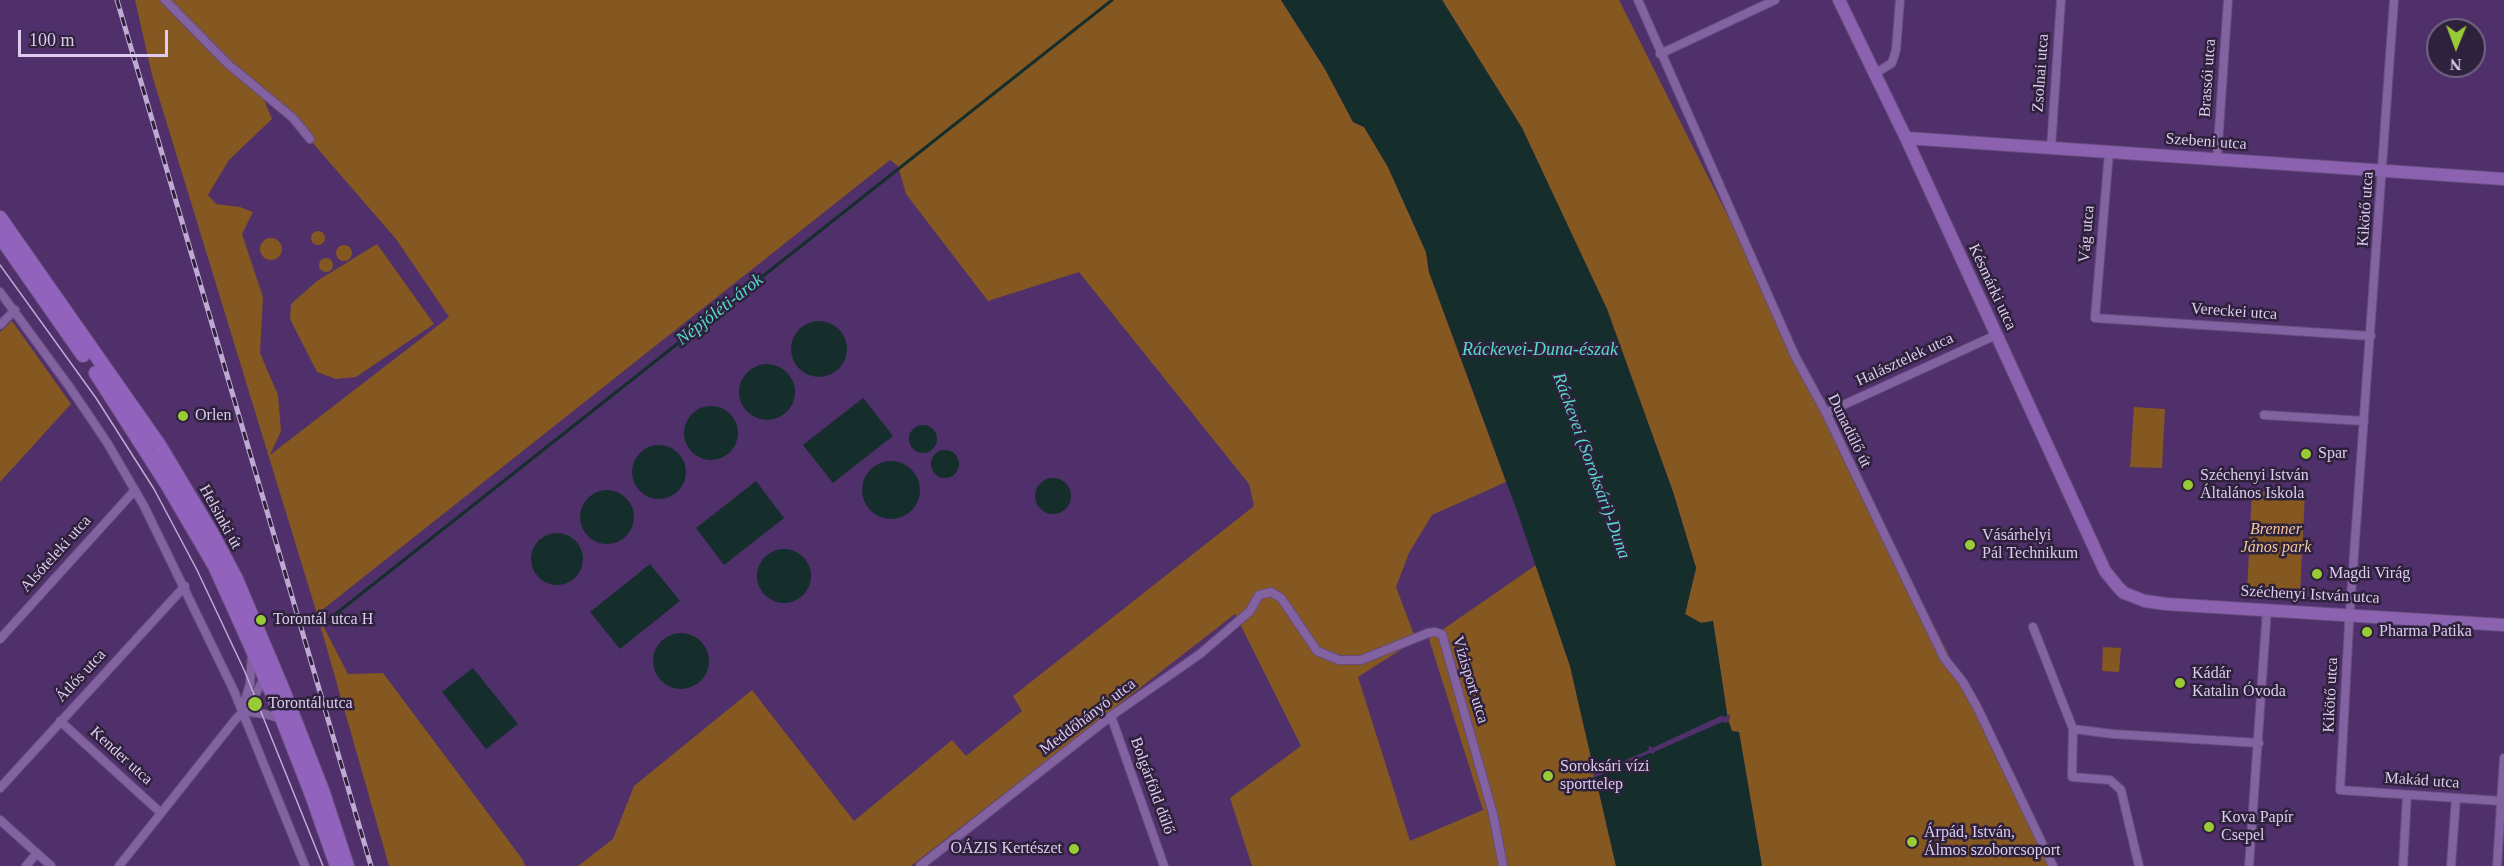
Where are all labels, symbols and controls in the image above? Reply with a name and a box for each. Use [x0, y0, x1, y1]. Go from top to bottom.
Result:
scale bar [21, 18, 171, 56]
north arrow [2426, 18, 2486, 78]
text: 100 m [29, 30, 75, 50]
street label: Zsolnai utca [2029, 33, 2053, 113]
street label: Brassói utca [2196, 38, 2220, 118]
text: N [2450, 56, 2462, 73]
street label: Szebeni utca [2165, 130, 2247, 154]
street label: Kikötő utca [2354, 171, 2378, 247]
street label: Vág utca [2075, 205, 2099, 263]
street label: Késmárki utca [1964, 241, 2020, 333]
water label: Népjóléti-árok [672, 269, 768, 351]
street label: Vereckei utca [2190, 299, 2278, 325]
street label: Halásztelek utca [1853, 329, 1957, 391]
water label: Ráckevei-Duna-észak [1462, 339, 1618, 361]
water label: Ráckevei (Soroksári)-Duna [1547, 370, 1635, 562]
street label: Dunadűlő út [1823, 391, 1875, 471]
place label: Orlen [195, 406, 231, 426]
marker: Orlen [176, 409, 190, 423]
place label: Spar [2318, 444, 2347, 464]
marker: Spar [2299, 447, 2313, 461]
place label: Széchenyi István Általános Iskola [2200, 466, 2309, 504]
marker: Széchenyi István Általános Iskola [2181, 478, 2195, 492]
street label: Helsinki út [194, 481, 246, 553]
street label: Alsóteleki utca [17, 512, 95, 596]
park label: Brenner János park [2241, 520, 2311, 558]
place label: Vásárhelyi Pál Technikum [1982, 526, 2078, 564]
marker: Vásárhelyi Pál Technikum [1963, 538, 1977, 552]
place label: Magdi Virág [2329, 564, 2410, 584]
marker: Magdi Virág [2310, 567, 2324, 581]
street label: Széchenyi István utca [2240, 582, 2380, 608]
place label: Torontál utca H [273, 610, 373, 630]
marker: Torontál utca H [254, 613, 268, 627]
place label: Pharma Patika [2379, 622, 2472, 642]
marker: Pharma Patika [2360, 625, 2374, 639]
street label: Vízisport utca [1448, 634, 1492, 726]
street label: Átlós utca [52, 646, 110, 706]
street label: Kikötő utca [2319, 657, 2343, 733]
place label: Kádár Katalin Óvoda [2192, 664, 2286, 702]
street label: Meddőhányó utca [1036, 675, 1140, 759]
marker: Kádár Katalin Óvoda [2173, 676, 2187, 690]
place label: Torontál utca [268, 694, 353, 714]
marker: Torontál utca [246, 695, 264, 713]
street label: Kender utca [86, 723, 156, 789]
street label: Bolgárföld dűlő [1126, 735, 1178, 837]
place label: Soroksári vízi sporttelep [1560, 757, 1649, 795]
marker: Soroksári vízi sporttelep [1541, 769, 1555, 783]
street label: Makád utca [2384, 769, 2460, 793]
place label: Kova Papír Csepel [2221, 808, 2293, 846]
marker: Kova Papír Csepel [2202, 820, 2216, 834]
place label: Árpád, István, Álmos szoborcsoport [1924, 823, 2060, 861]
marker: Árpád, István, Álmos szoborcsoport [1905, 835, 1919, 849]
place label: OÁZIS Kertészet [950, 839, 1062, 859]
marker: OÁZIS Kertészet [1067, 842, 1081, 856]

